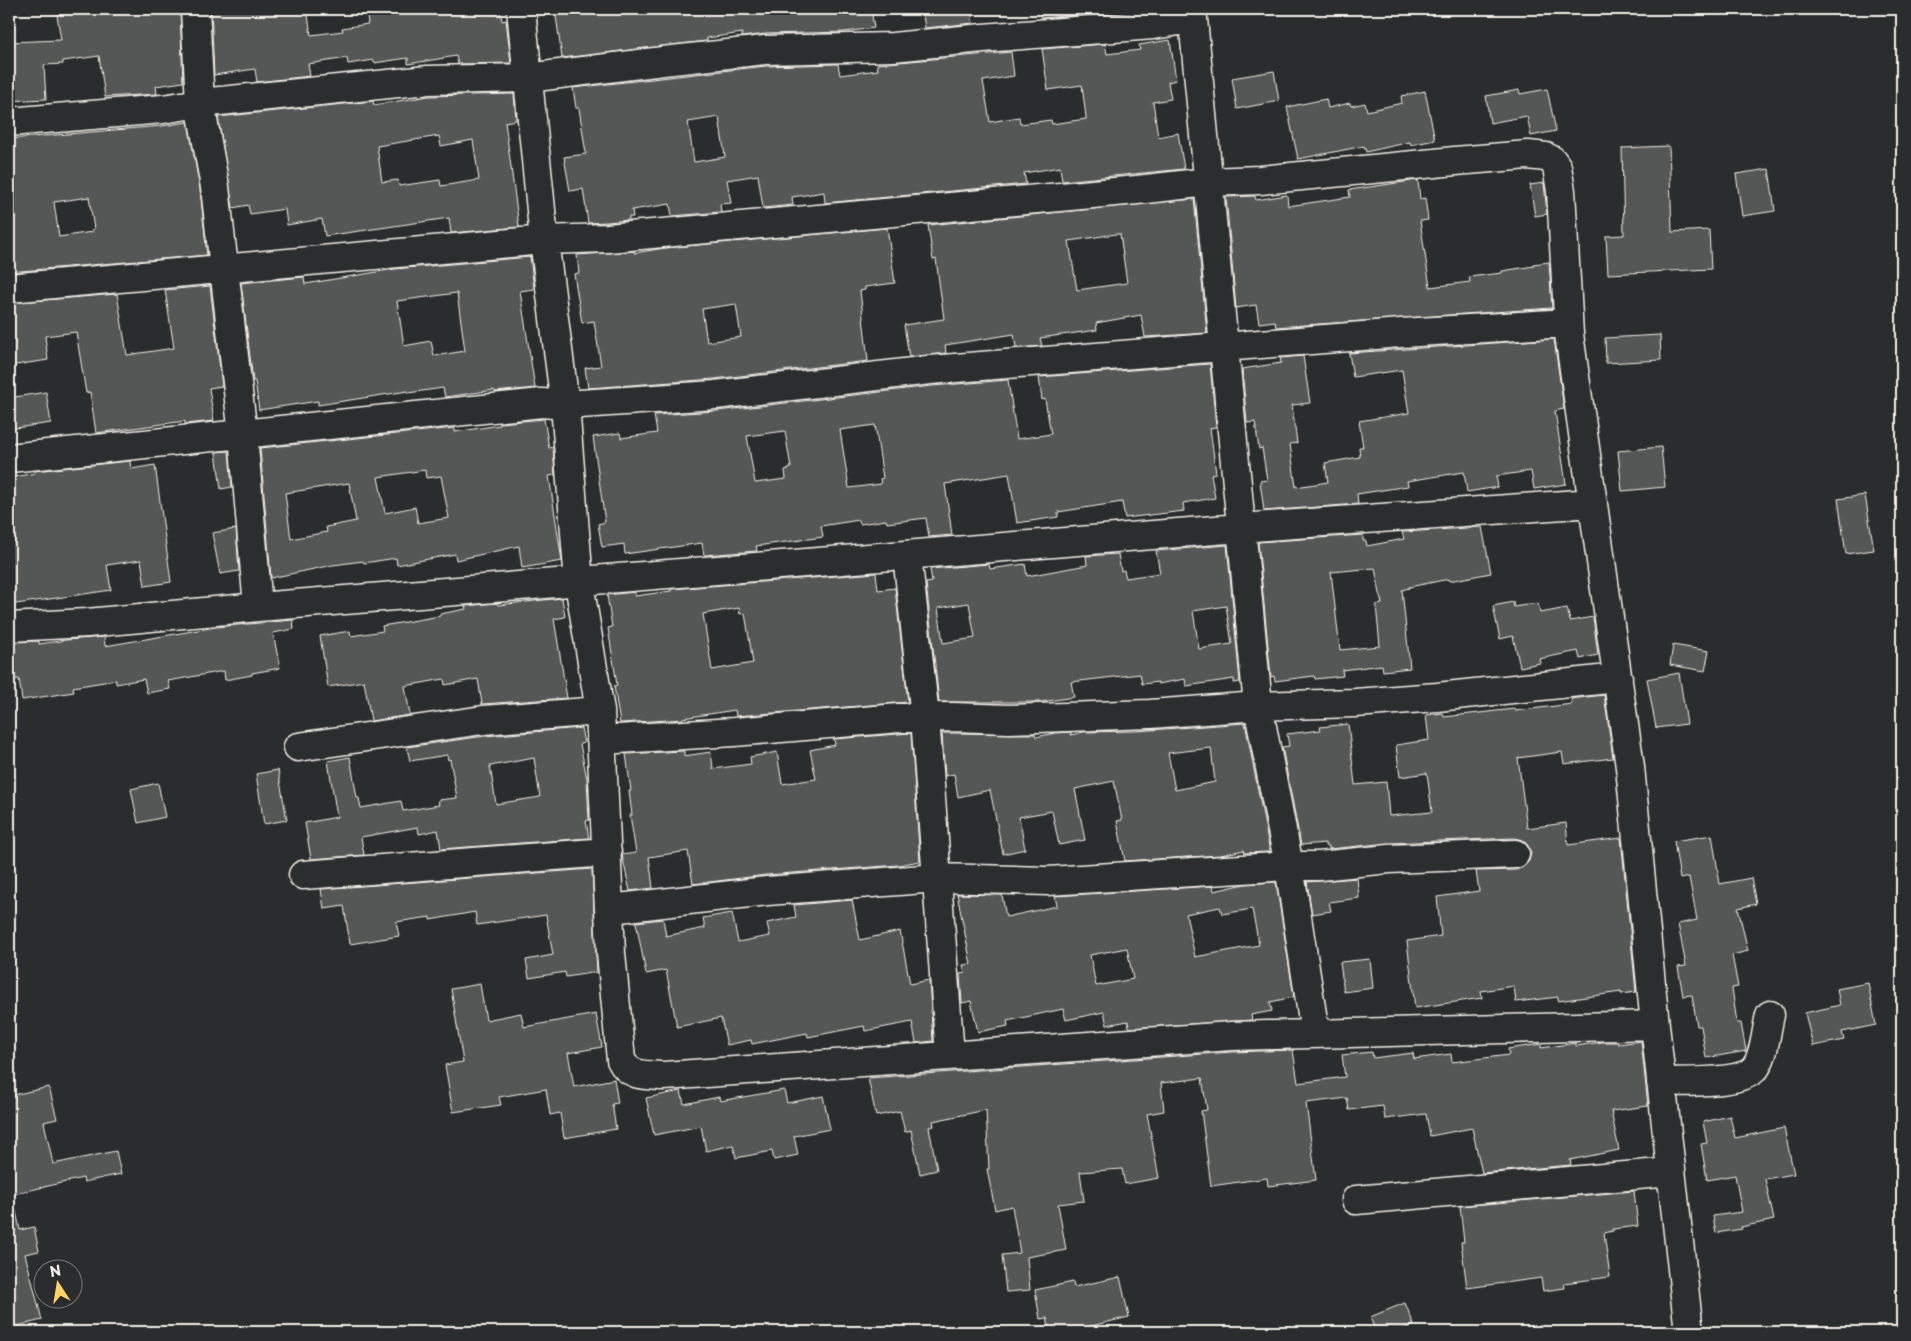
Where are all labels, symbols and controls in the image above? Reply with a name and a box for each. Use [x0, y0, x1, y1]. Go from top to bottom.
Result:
north arrow [32, 1258, 82, 1308]
text: N [48, 1259, 63, 1282]

